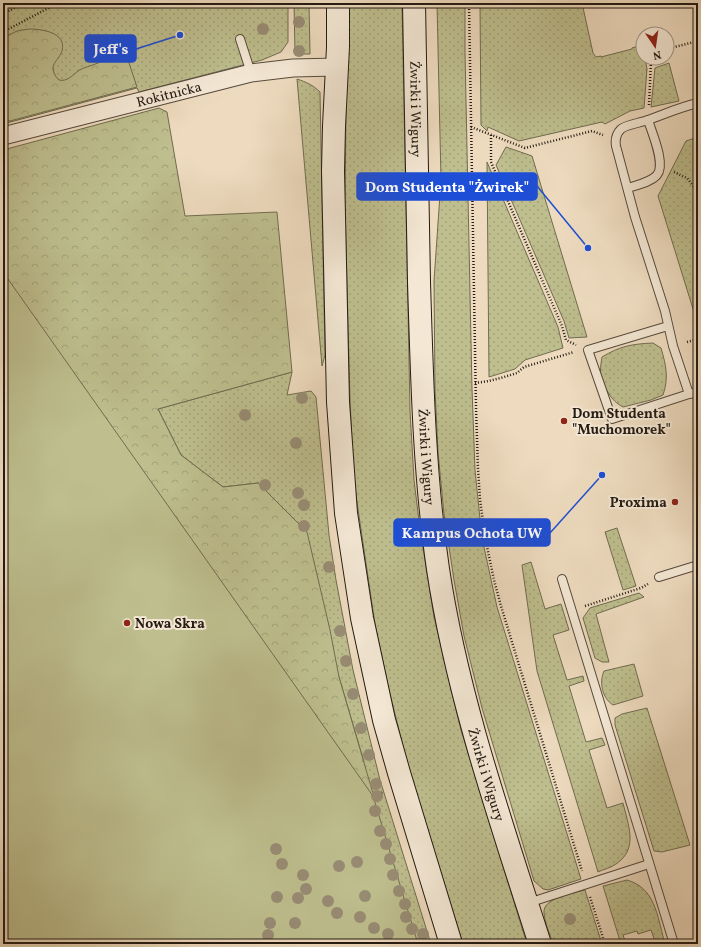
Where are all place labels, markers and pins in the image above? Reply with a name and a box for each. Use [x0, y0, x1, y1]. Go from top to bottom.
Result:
callout: Jeff's [85, 35, 136, 62]
callout: Dom Studenta "Żwirek" [357, 173, 537, 200]
place label: Dom Studenta "Muchomorek" [572, 405, 671, 440]
marker: Dom Studenta "Muchomorek" [559, 416, 569, 426]
place label: Proxima [610, 494, 667, 513]
marker: Proxima [670, 497, 680, 507]
callout: Kampus Ochota UW [394, 519, 550, 546]
place label: Nowa Skra [135, 615, 205, 634]
marker: Nowa Skra [122, 618, 132, 628]

